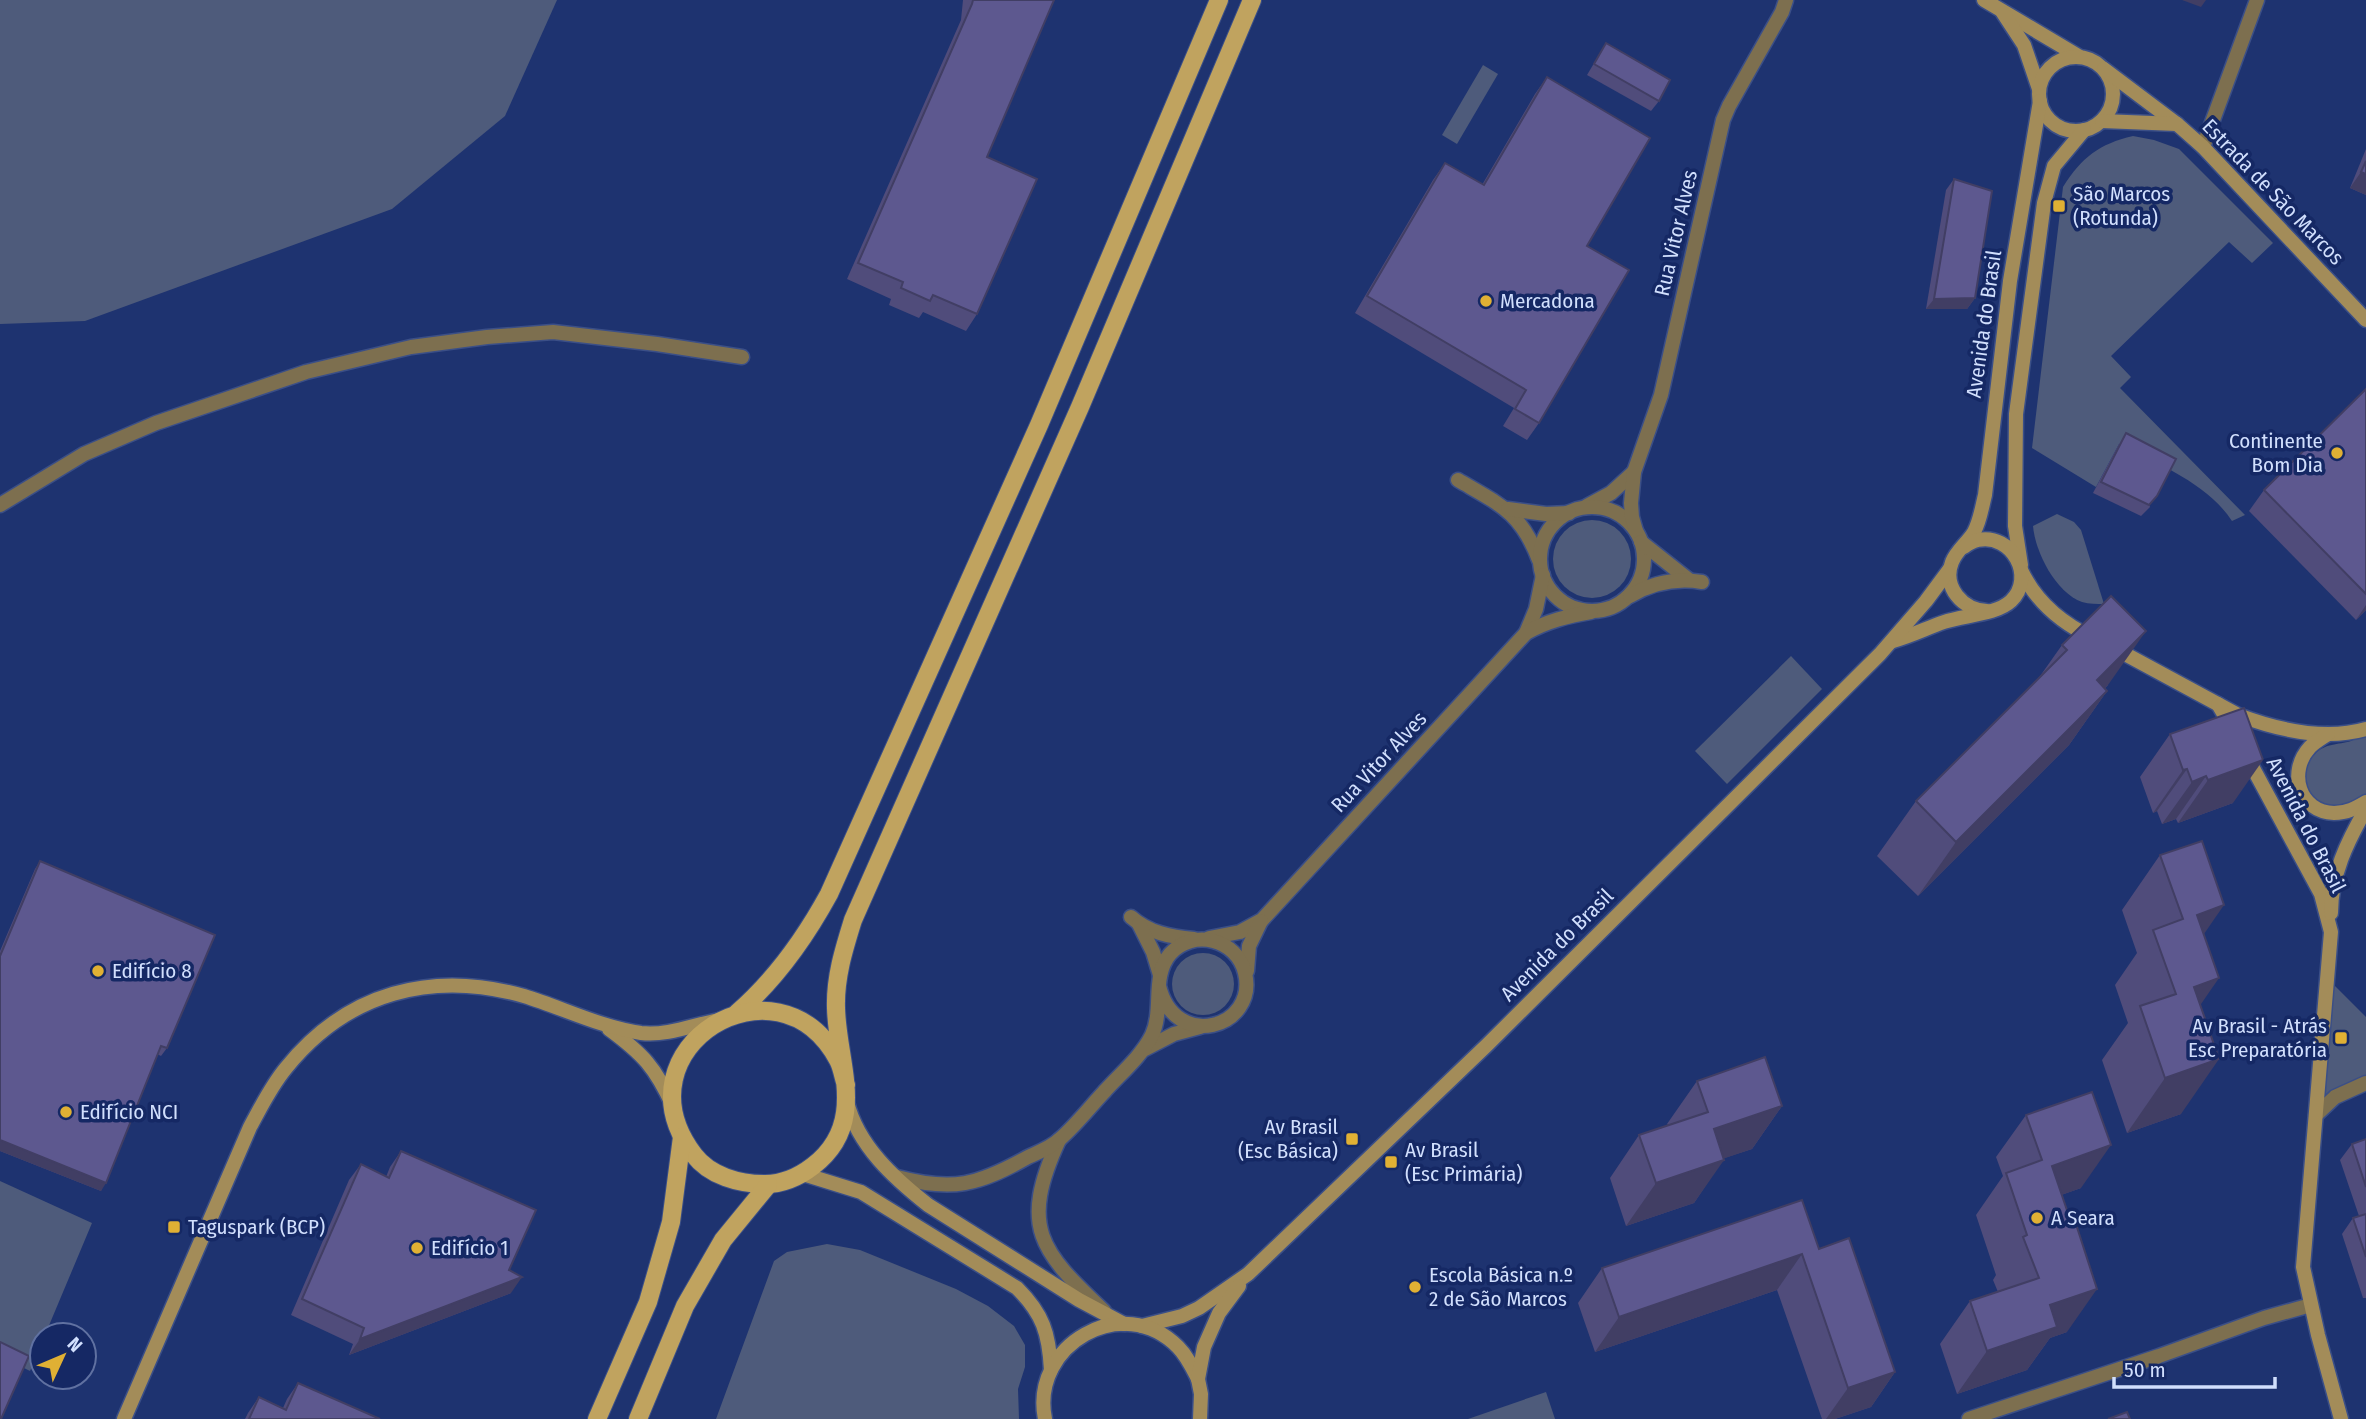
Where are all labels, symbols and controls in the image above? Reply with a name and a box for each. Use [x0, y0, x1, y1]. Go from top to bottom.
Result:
street label: Estrada de São Marcos [2197, 114, 2349, 270]
street label: Rua Vitor Alves [1649, 167, 1703, 299]
place label: São Marcos (Rotunda) [2073, 181, 2170, 231]
marker: São Marcos (Rotunda) [2051, 198, 2067, 214]
street label: Avenida do Brasil [1961, 248, 2007, 400]
place label: Mercadona [1500, 288, 1595, 314]
marker: Mercadona [1478, 293, 1494, 309]
place label: Continente Bom Dia [2229, 428, 2323, 478]
marker: Continente Bom Dia [2329, 445, 2345, 461]
street label: Rua Vitor Alves [1326, 706, 1432, 818]
street label: Avenida do Brasil [2261, 753, 2352, 898]
street label: Avenida do Brasil [1495, 883, 1619, 1007]
place label: Edifício 8 [112, 958, 192, 984]
marker: Edifício 8 [90, 963, 106, 979]
place label: Av Brasil - Atrás Esc Preparatória [2188, 1013, 2327, 1063]
marker: Av Brasil - Atrás Esc Preparatória [2333, 1030, 2349, 1046]
place label: Edifício NCI [80, 1099, 178, 1125]
marker: Edifício NCI [58, 1104, 74, 1120]
place label: Av Brasil (Esc Básica) [1238, 1114, 1338, 1164]
marker: Av Brasil (Esc Básica) [1344, 1131, 1360, 1147]
place label: Av Brasil (Esc Primária) [1405, 1137, 1523, 1187]
marker: Av Brasil (Esc Primária) [1383, 1154, 1399, 1170]
place label: A Seara [2051, 1205, 2115, 1231]
marker: A Seara [2029, 1210, 2045, 1226]
place label: Taguspark (BCP) [188, 1214, 325, 1240]
marker: Taguspark (BCP) [166, 1219, 182, 1235]
place label: Edifício 1 [431, 1235, 508, 1261]
marker: Edifício 1 [409, 1240, 425, 1256]
place label: Escola Básica n.º 2 de São Marcos [1429, 1262, 1573, 1312]
marker: Escola Básica n.º 2 de São Marcos [1407, 1279, 1423, 1295]
north arrow [28, 1321, 98, 1391]
text: N [63, 1332, 87, 1357]
scale bar [2114, 1346, 2275, 1390]
text: 50 m [2124, 1357, 2166, 1383]

